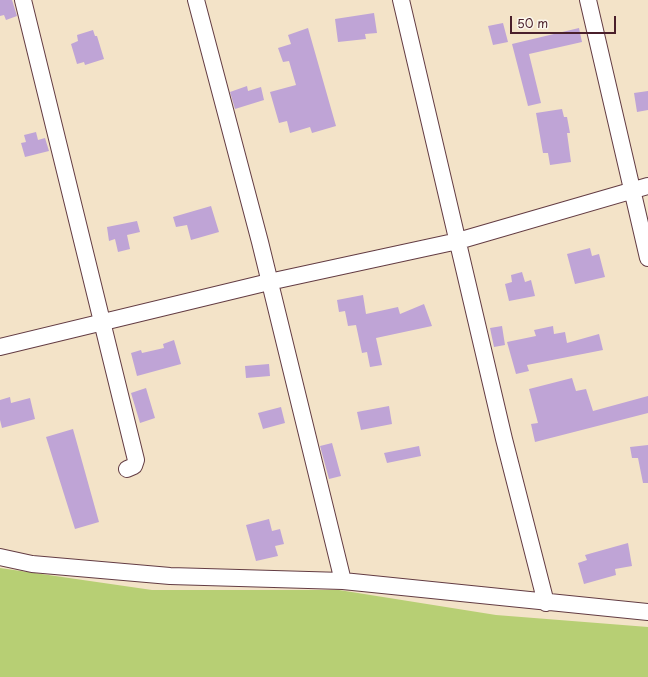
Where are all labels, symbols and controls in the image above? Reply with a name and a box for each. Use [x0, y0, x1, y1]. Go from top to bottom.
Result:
scale bar [512, 8, 618, 34]
text: 50 m [517, 14, 548, 32]

